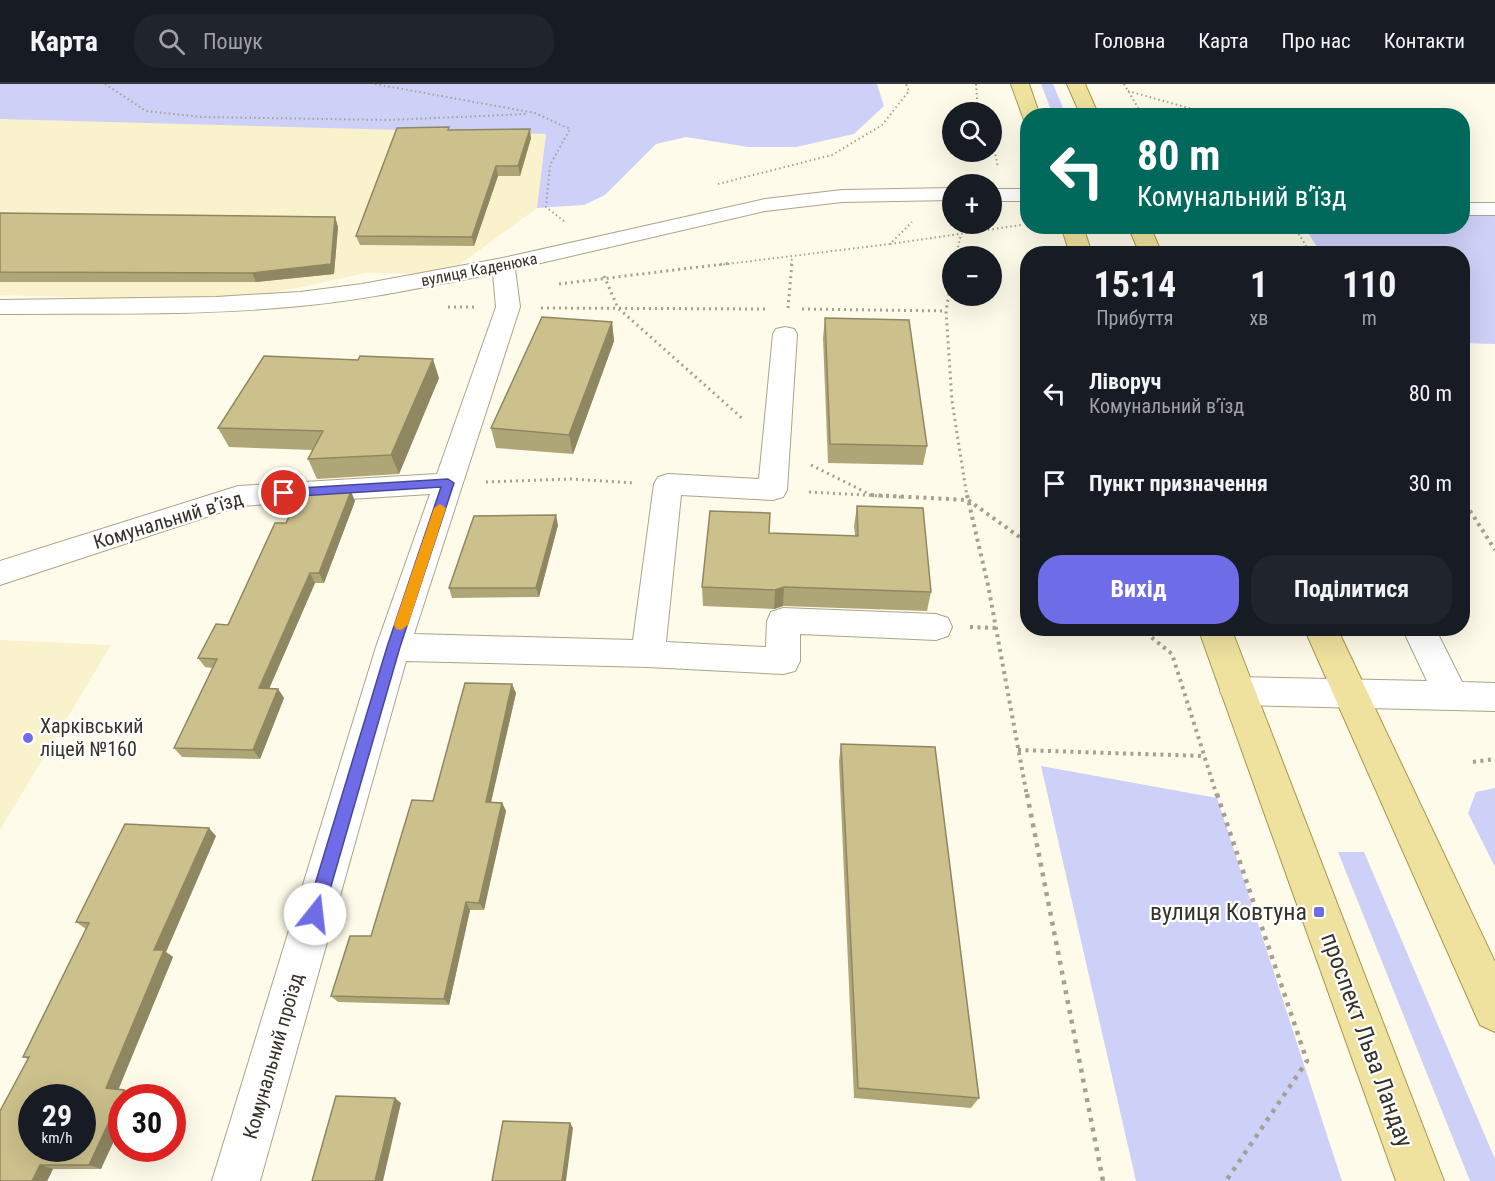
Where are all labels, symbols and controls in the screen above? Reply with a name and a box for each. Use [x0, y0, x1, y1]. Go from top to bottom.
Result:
search box [134, 14, 554, 68]
text: Карта [30, 25, 98, 58]
icon: search [155, 25, 188, 58]
text: Пошук [203, 29, 263, 54]
text: Головна [1094, 29, 1165, 53]
text: Карта [1198, 29, 1249, 53]
text: Про нас [1282, 29, 1351, 53]
text: Контакти [1384, 29, 1465, 53]
map controls [942, 102, 1002, 306]
button: search [942, 102, 1002, 162]
text: 80 m [1137, 131, 1220, 180]
icon: left [1038, 132, 1116, 210]
button: + [942, 174, 1002, 234]
text: Комунальний в’їзд [1137, 181, 1346, 213]
button: − [942, 246, 1002, 306]
street label: вулиця Каденюка [419, 249, 539, 290]
text: 15:14 [1093, 264, 1176, 306]
text: 1 [1250, 264, 1268, 306]
text: 110 [1342, 264, 1396, 306]
text: Прибуття [1096, 306, 1173, 330]
text: хв [1250, 306, 1268, 330]
text: m [1362, 306, 1377, 330]
text: Ліворуч [1089, 369, 1161, 394]
icon: left [1038, 377, 1071, 410]
text: 80 m [1409, 381, 1452, 406]
text: Комунальний в’їзд [1089, 394, 1244, 418]
pin [258, 467, 309, 518]
icon: arrive [1038, 467, 1071, 500]
text: Пункт призначення [1089, 471, 1268, 496]
text: 30 m [1409, 471, 1452, 496]
icon: arrive [267, 476, 300, 509]
street label: Комунальний в’їзд [90, 486, 246, 554]
button: Вихід [1038, 555, 1239, 624]
button: Поділитися [1251, 555, 1452, 624]
place label: Харківський ліцей №160 [40, 714, 144, 761]
marker: Харківський ліцей №160 [21, 731, 35, 745]
position arrow [283, 882, 347, 946]
place label: вулиця Ковтуна [1150, 898, 1307, 926]
marker: вулиця Ковтуна [1312, 905, 1326, 919]
street label: проспект Льва Ландау [1315, 929, 1419, 1151]
street label: Комунальний проїзд [238, 970, 308, 1142]
speed limit sign: 30 [108, 1084, 186, 1162]
text: 29 [42, 1098, 72, 1133]
text: km/h [42, 1129, 72, 1147]

